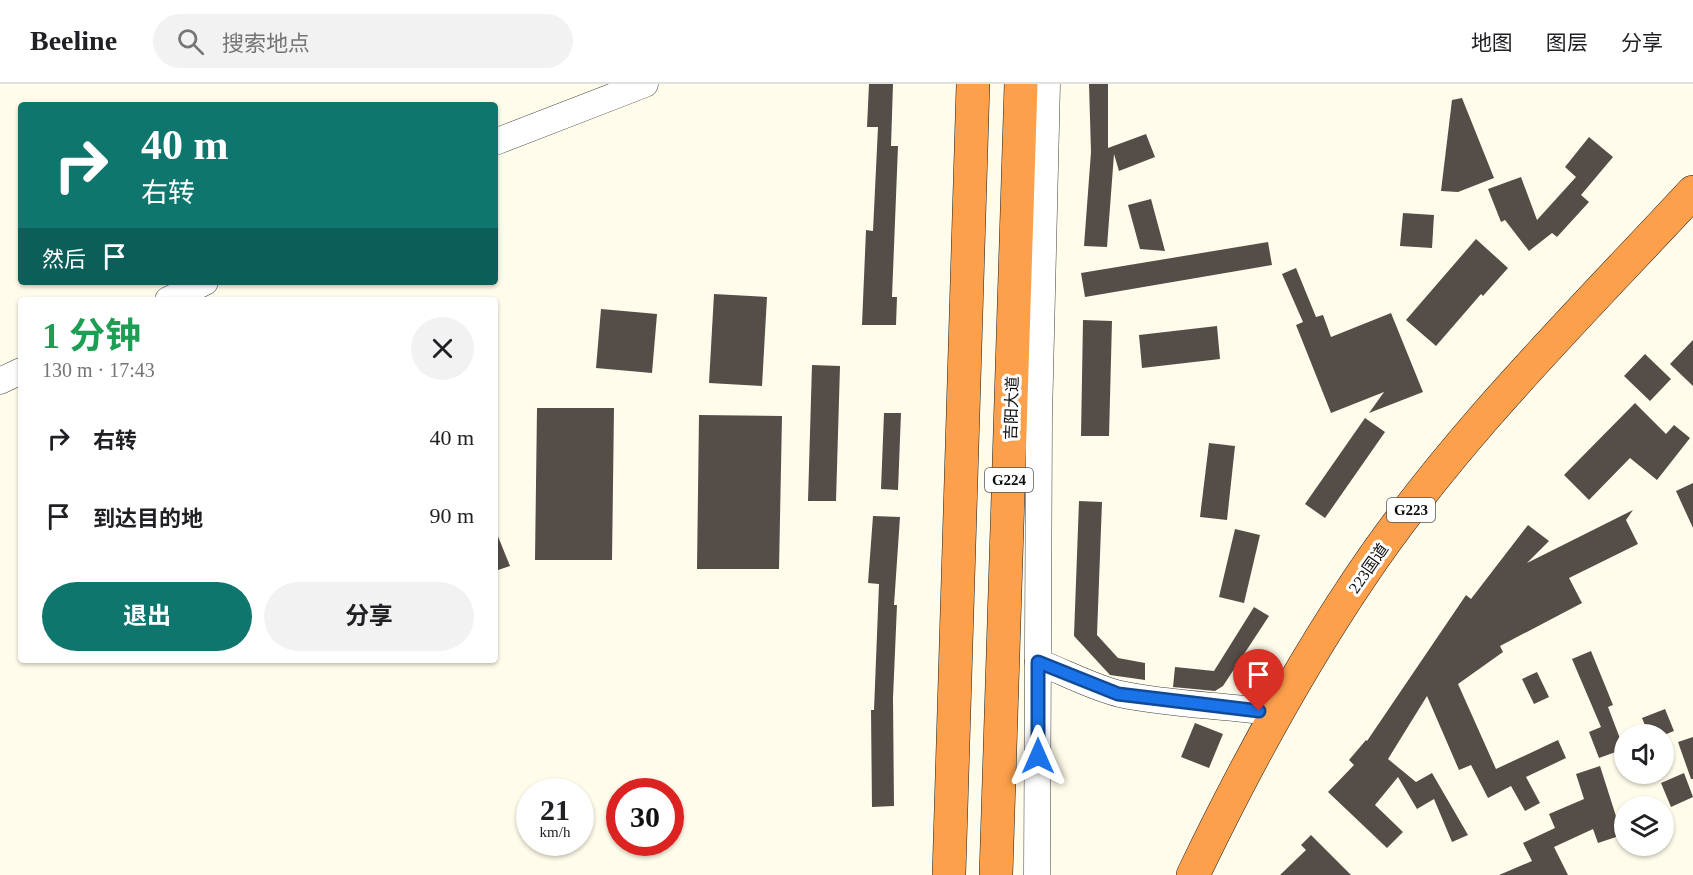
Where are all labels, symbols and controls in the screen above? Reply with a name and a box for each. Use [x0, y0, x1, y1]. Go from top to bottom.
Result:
search box [153, 14, 573, 68]
text: Beeline [30, 25, 117, 56]
icon: search [174, 25, 207, 58]
text: 搜索地点 [222, 31, 310, 56]
text: 地图 [1471, 31, 1513, 55]
text: 图层 [1546, 31, 1588, 55]
text: 分享 [1621, 31, 1663, 55]
text: 40 m [141, 122, 229, 168]
icon: right [42, 126, 120, 204]
text: 右转 [141, 178, 195, 208]
icon: arrive [98, 240, 131, 273]
text: 然后 [42, 247, 86, 272]
text: 1 分钟 [42, 316, 141, 356]
button: close [411, 317, 474, 380]
text: 130 m · 17:43 [42, 359, 155, 381]
street label: 吉阳大道 [1002, 376, 1021, 440]
icon: right [42, 422, 75, 455]
text: 40 m [429, 425, 474, 450]
text: 右转 [93, 428, 137, 453]
road number: G224 [985, 468, 1033, 492]
road number: G223 [1387, 498, 1435, 522]
icon: arrive [42, 500, 75, 533]
text: 90 m [429, 503, 474, 528]
text: 到达目的地 [93, 506, 203, 531]
street label: 223国道 [1345, 540, 1391, 596]
button: 退出 [42, 582, 252, 651]
button: 分享 [264, 582, 474, 651]
pin [1233, 649, 1284, 711]
icon: arrive [1242, 658, 1275, 691]
position arrow [1006, 724, 1070, 788]
map controls [1614, 724, 1674, 856]
button: sound [1614, 724, 1674, 784]
speed limit sign: 30 [606, 778, 684, 856]
text: 21 [540, 793, 570, 826]
button: layers [1614, 796, 1674, 856]
text: km/h [540, 824, 570, 840]

